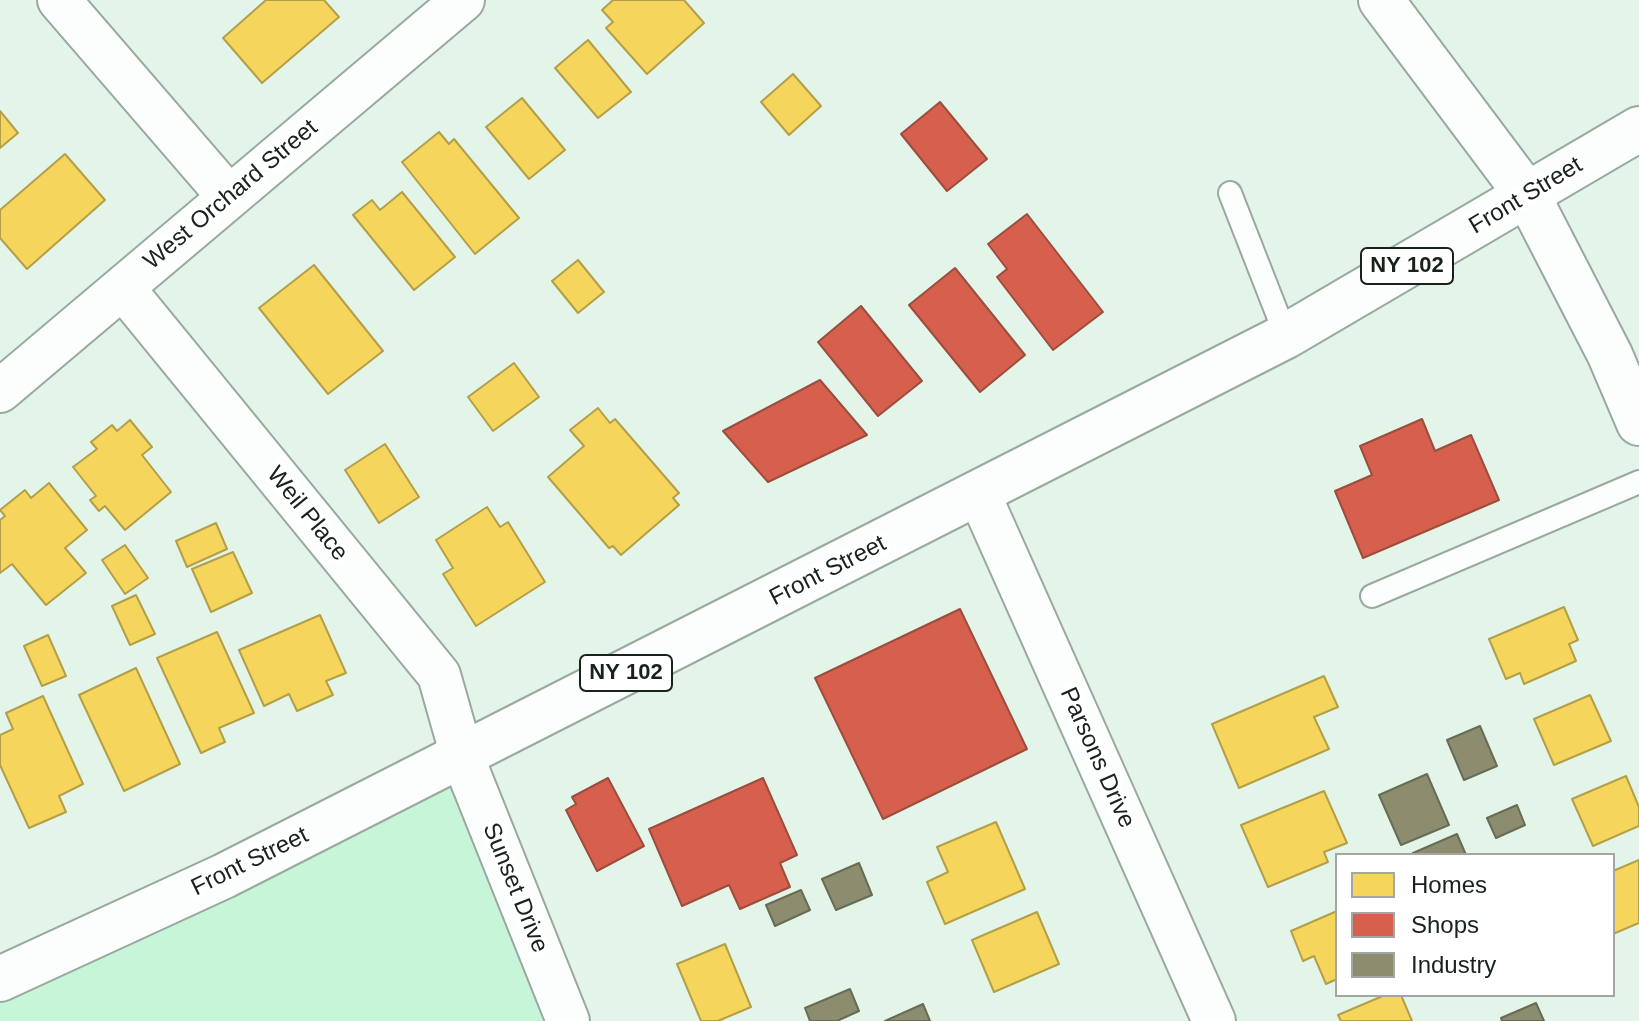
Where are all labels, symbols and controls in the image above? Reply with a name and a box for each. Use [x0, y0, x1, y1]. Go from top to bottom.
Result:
street label: West Orchard Street [138, 114, 324, 276]
street label: Front Street [1464, 151, 1588, 241]
road number: NY 102 [1361, 248, 1453, 284]
street label: Weil Place [260, 461, 354, 567]
street label: Front Street [765, 529, 891, 613]
road number: NY 102 [580, 655, 672, 691]
street label: Parsons Drive [1053, 683, 1141, 833]
street label: Sunset Drive [476, 819, 554, 957]
street label: Front Street [187, 821, 313, 903]
legend [1335, 853, 1615, 997]
text: Homes [1411, 871, 1487, 898]
text: Shops [1411, 911, 1479, 938]
text: Industry [1411, 951, 1496, 978]

